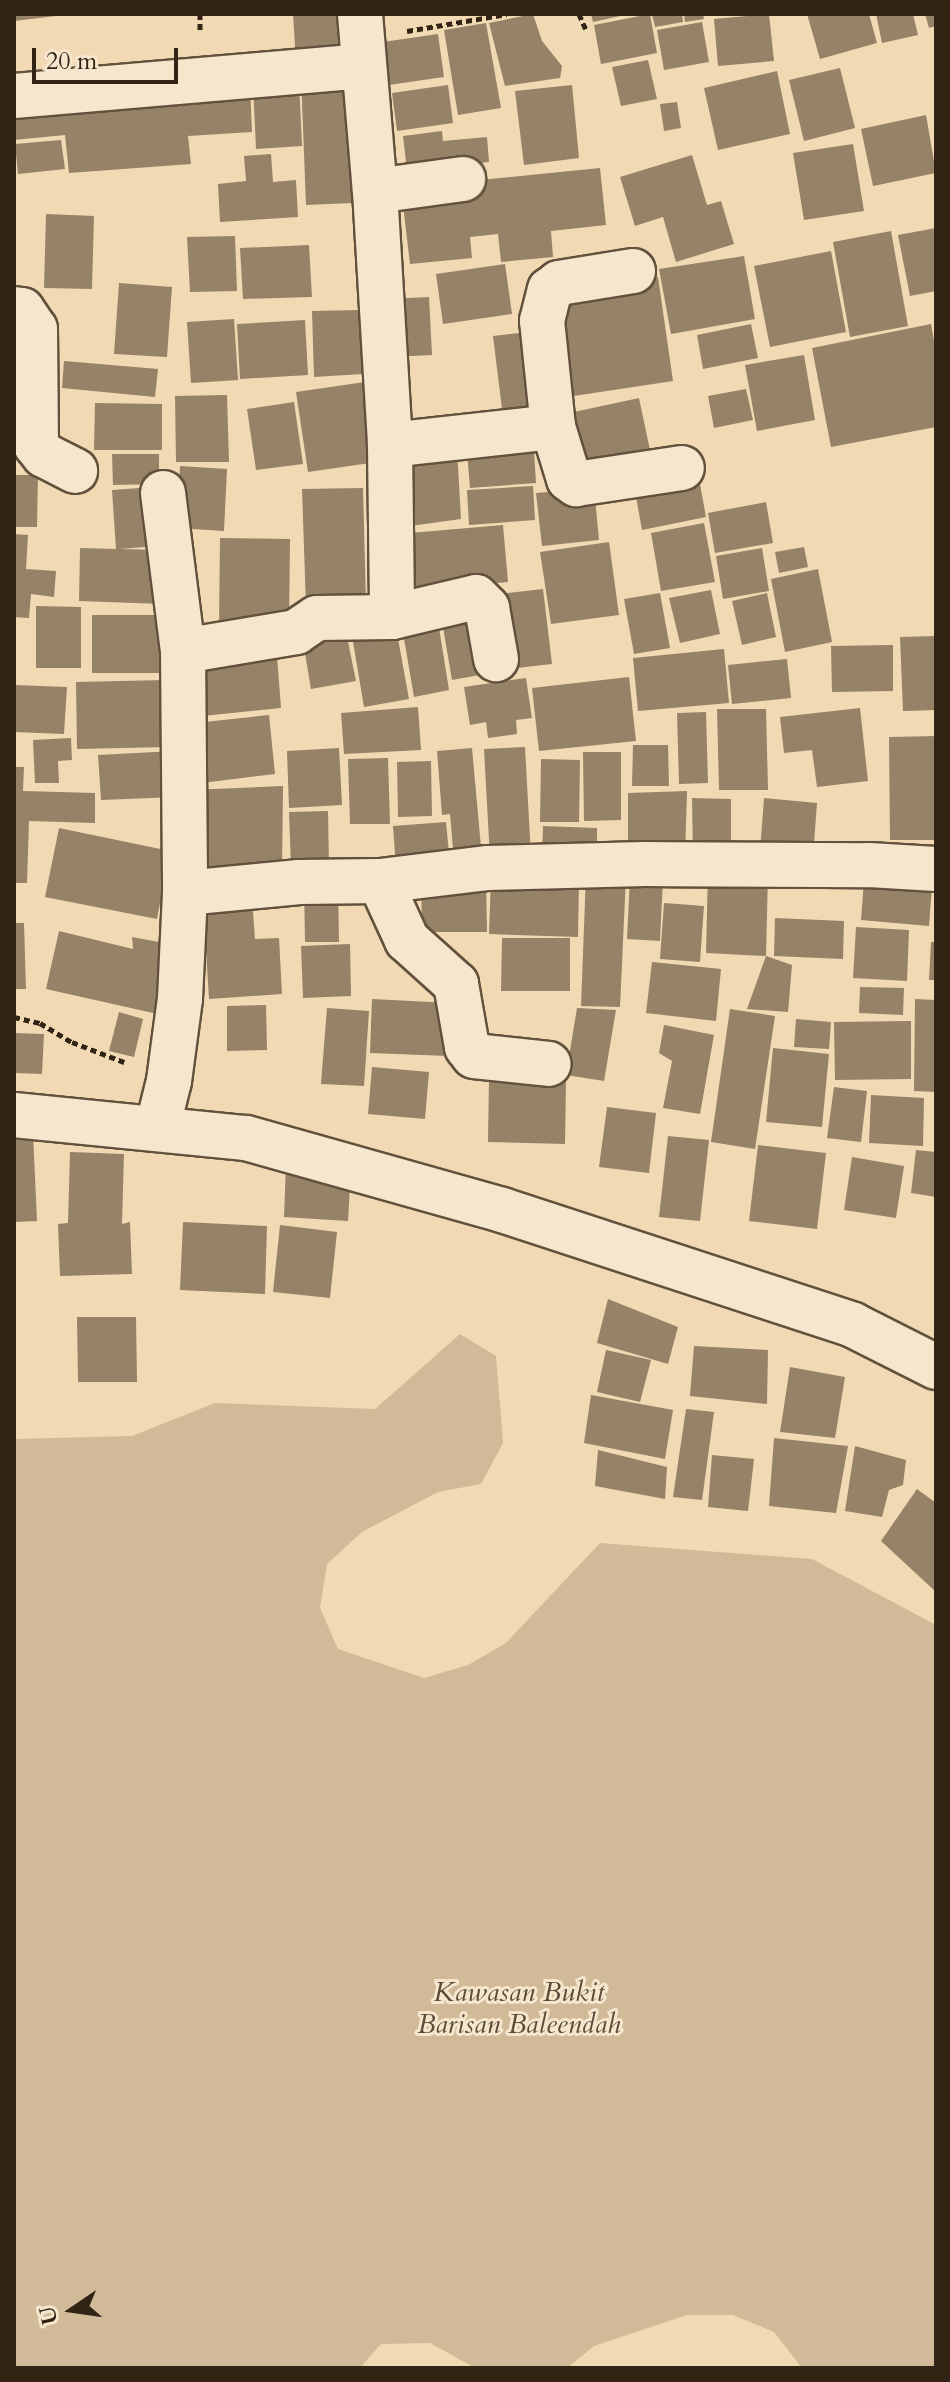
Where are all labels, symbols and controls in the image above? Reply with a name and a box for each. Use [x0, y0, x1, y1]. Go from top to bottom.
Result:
scale bar [36, 32, 182, 82]
text: 20 m [46, 45, 97, 78]
park label: Kawasan Bukit Barisan Baleendah [417, 1975, 621, 2041]
north arrow [32, 2270, 112, 2350]
text: U [32, 2303, 65, 2328]

